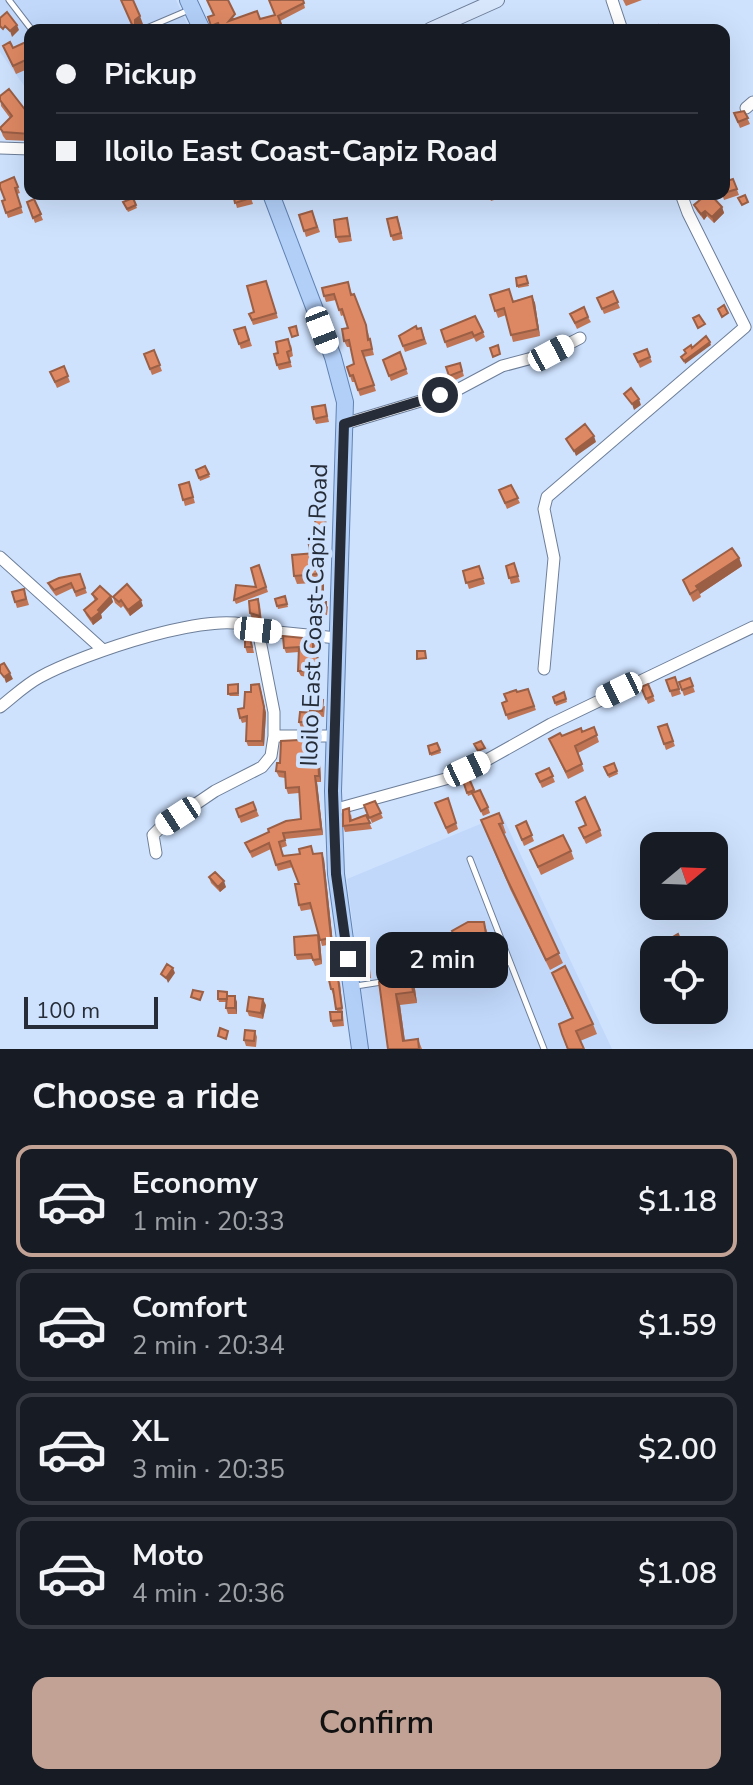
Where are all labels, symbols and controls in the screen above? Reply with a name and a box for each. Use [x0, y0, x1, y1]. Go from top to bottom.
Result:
text: Pickup [104, 54, 197, 95]
text: Iloilo East Coast-Capiz Road [104, 131, 498, 172]
car [302, 303, 342, 357]
car [524, 331, 578, 375]
route start [422, 377, 458, 413]
street label: Iloilo East Coast-Capiz Road [293, 463, 335, 767]
car [233, 616, 283, 644]
car [592, 669, 646, 711]
car [440, 748, 494, 790]
car [151, 793, 205, 839]
north arrow [640, 832, 728, 920]
map controls [640, 832, 728, 1024]
callout: 2 min [376, 931, 508, 987]
button: locate [640, 936, 728, 1024]
route end [330, 941, 366, 977]
text: 2 min [409, 942, 475, 977]
scale bar [24, 993, 158, 1029]
text: 100 m [36, 996, 100, 1026]
text: Choose a ride [32, 1072, 260, 1121]
text: Economy [132, 1163, 258, 1204]
icon: car [36, 1165, 108, 1237]
text: $1.18 [638, 1181, 717, 1222]
text: 1 min · 20:33 [132, 1204, 285, 1239]
text: Comfort [132, 1287, 247, 1328]
icon: car [36, 1289, 108, 1361]
text: $1.59 [638, 1305, 717, 1346]
text: 2 min · 20:34 [132, 1328, 285, 1363]
text: XL [132, 1411, 169, 1452]
icon: car [36, 1413, 108, 1485]
text: $2.00 [638, 1429, 717, 1470]
text: 3 min · 20:35 [132, 1452, 285, 1487]
text: Moto [132, 1535, 204, 1576]
icon: car [36, 1537, 108, 1609]
text: $1.08 [638, 1553, 717, 1594]
text: 4 min · 20:36 [132, 1576, 285, 1611]
button: Confirm [32, 1677, 721, 1769]

